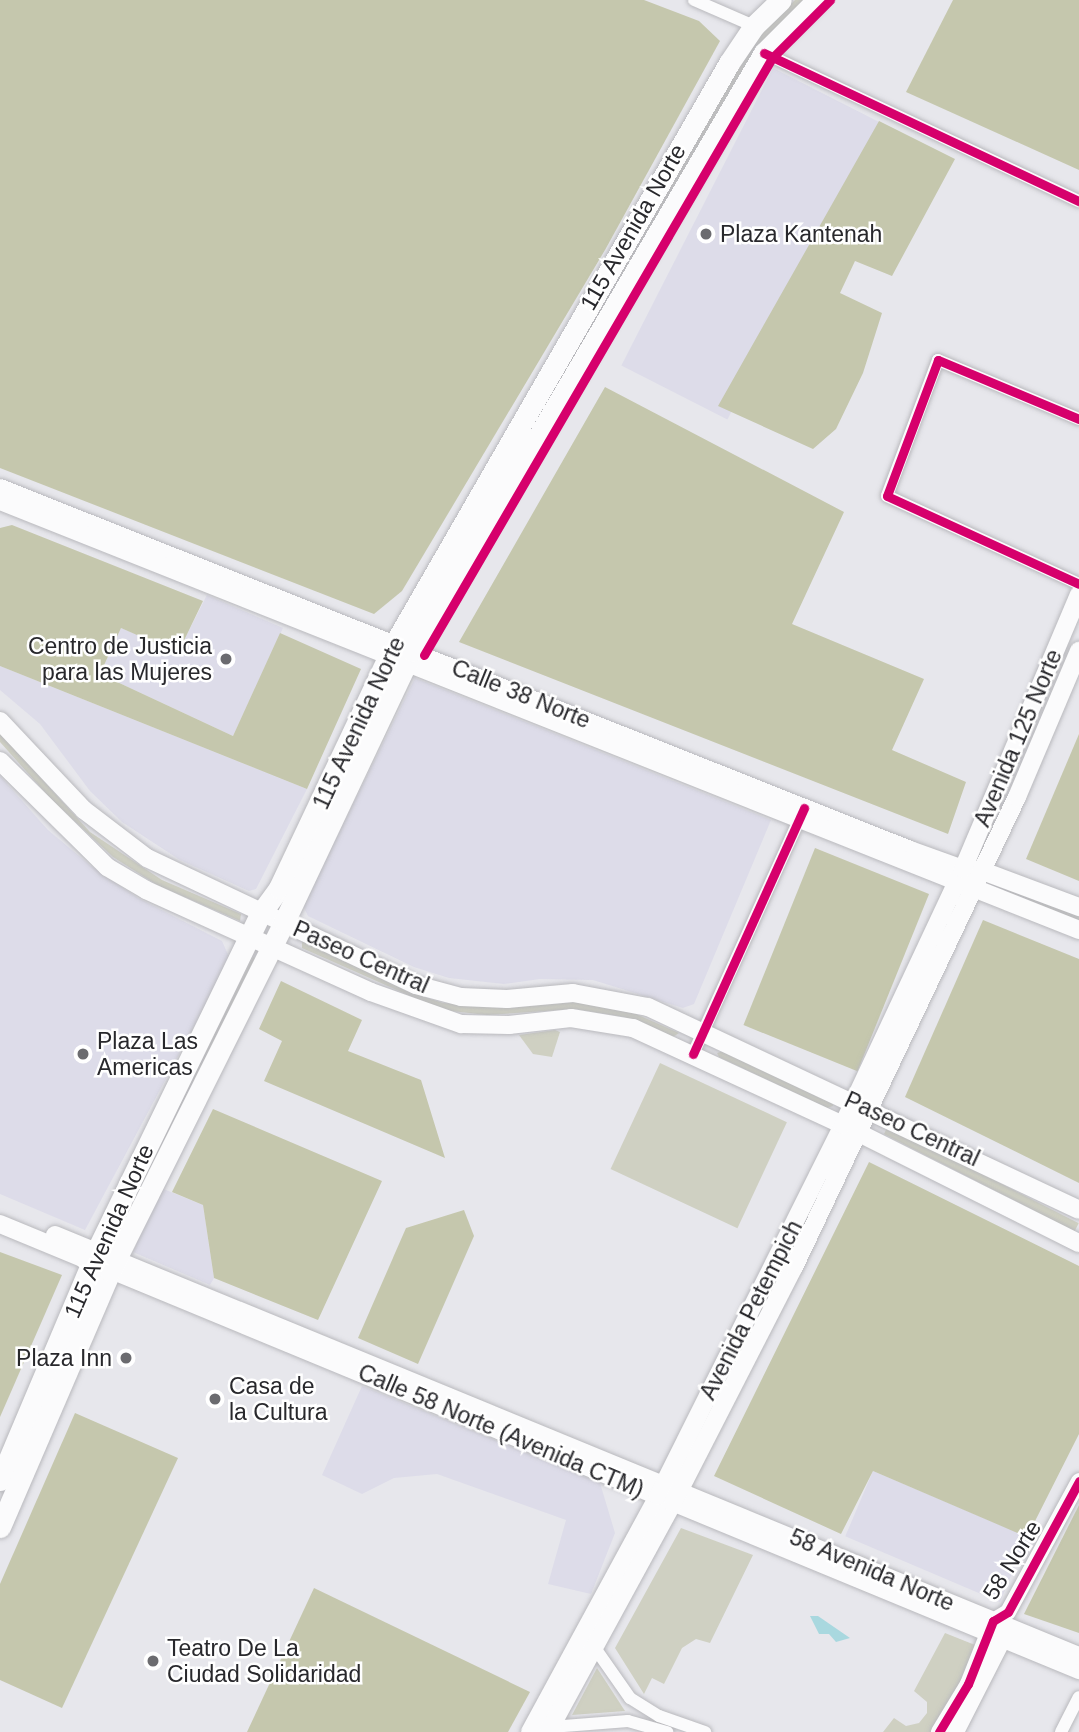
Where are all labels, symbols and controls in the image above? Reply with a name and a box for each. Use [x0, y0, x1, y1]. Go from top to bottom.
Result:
street label: 115 Avenida Norte [574, 139, 692, 315]
place label: Plaza Kantenah [720, 220, 882, 248]
marker: Plaza Kantenah [698, 226, 714, 242]
place label: Centro de Justicia para las Mujeres [28, 632, 212, 686]
street label: 115 Avenida Norte [307, 632, 411, 814]
street label: Avenida 125 Norte [968, 645, 1068, 831]
marker: Centro de Justicia para las Mujeres [218, 651, 234, 667]
street label: Calle 38 Norte [448, 654, 594, 734]
street label: Paseo Central [289, 915, 433, 999]
place label: Plaza Las Americas [97, 1027, 198, 1081]
marker: Plaza Las Americas [75, 1046, 91, 1062]
street label: Paseo Central [840, 1086, 984, 1172]
street label: 115 Avenida Norte [58, 1139, 160, 1323]
street label: Avenida Petempich [694, 1216, 808, 1404]
place label: Plaza Inn [16, 1344, 112, 1372]
marker: Plaza Inn [118, 1350, 134, 1366]
street label: Calle 58 Norte (Avenida CTM) [354, 1358, 648, 1504]
place label: Casa de la Cultura [229, 1372, 327, 1426]
marker: Casa de la Cultura [207, 1391, 223, 1407]
street label: 58 Norte [977, 1515, 1047, 1605]
street label: 58 Avenida Norte [785, 1523, 959, 1617]
place label: Teatro De La Ciudad Solidaridad [167, 1634, 361, 1688]
marker: Teatro De La Ciudad Solidaridad [145, 1653, 161, 1669]

